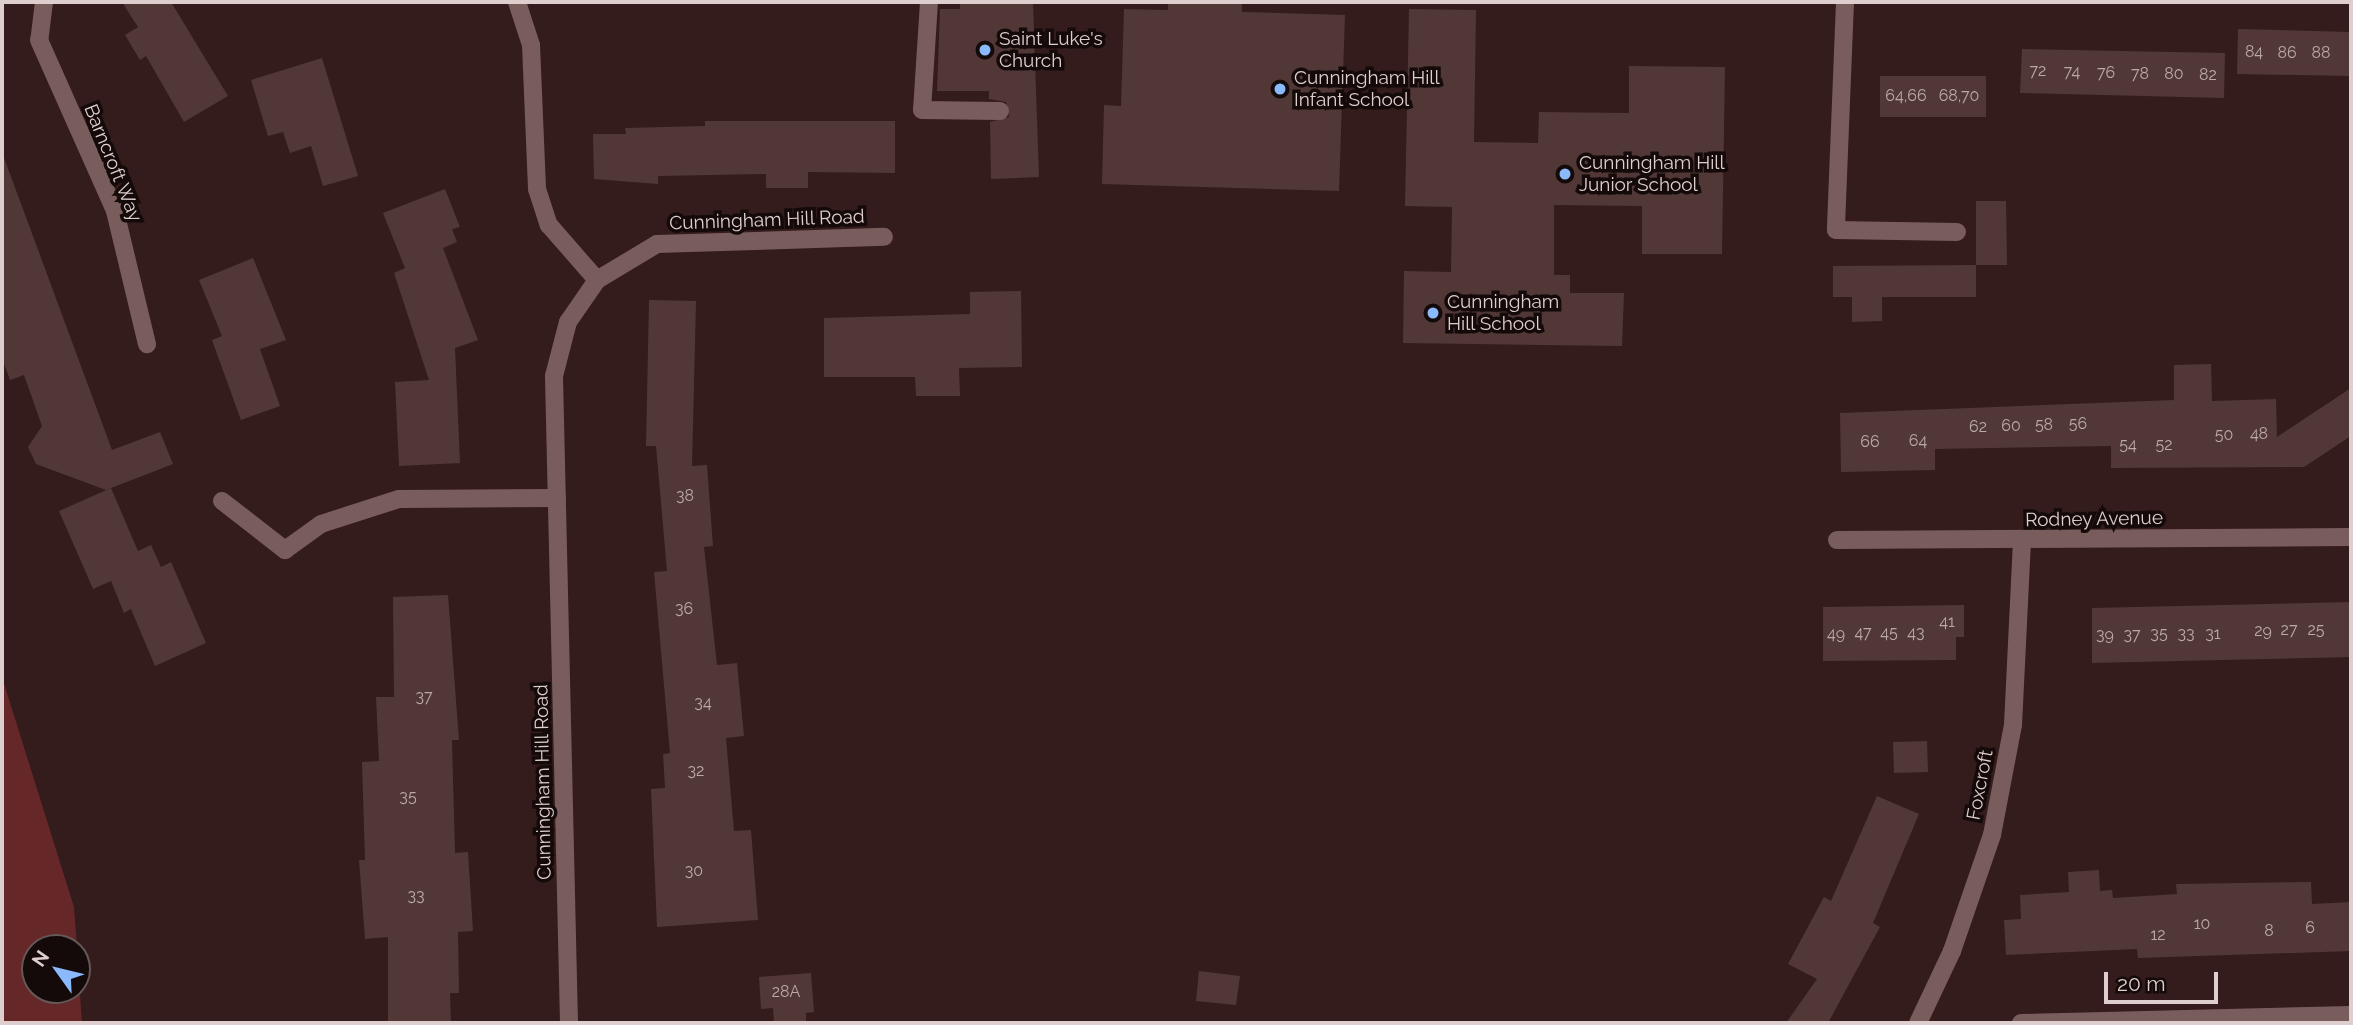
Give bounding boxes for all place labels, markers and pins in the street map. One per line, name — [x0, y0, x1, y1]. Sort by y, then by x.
place label: Saint Luke's Church — [999, 28, 1103, 72]
marker: Saint Luke's Church — [977, 42, 993, 58]
place label: Cunningham Hill Infant School — [1294, 67, 1440, 111]
marker: Cunningham Hill Infant School — [1272, 81, 1288, 97]
place label: Cunningham Hill Junior School — [1579, 152, 1725, 196]
marker: Cunningham Hill Junior School — [1557, 166, 1573, 182]
place label: Cunningham Hill School — [1447, 291, 1559, 335]
marker: Cunningham Hill School — [1425, 305, 1441, 321]

